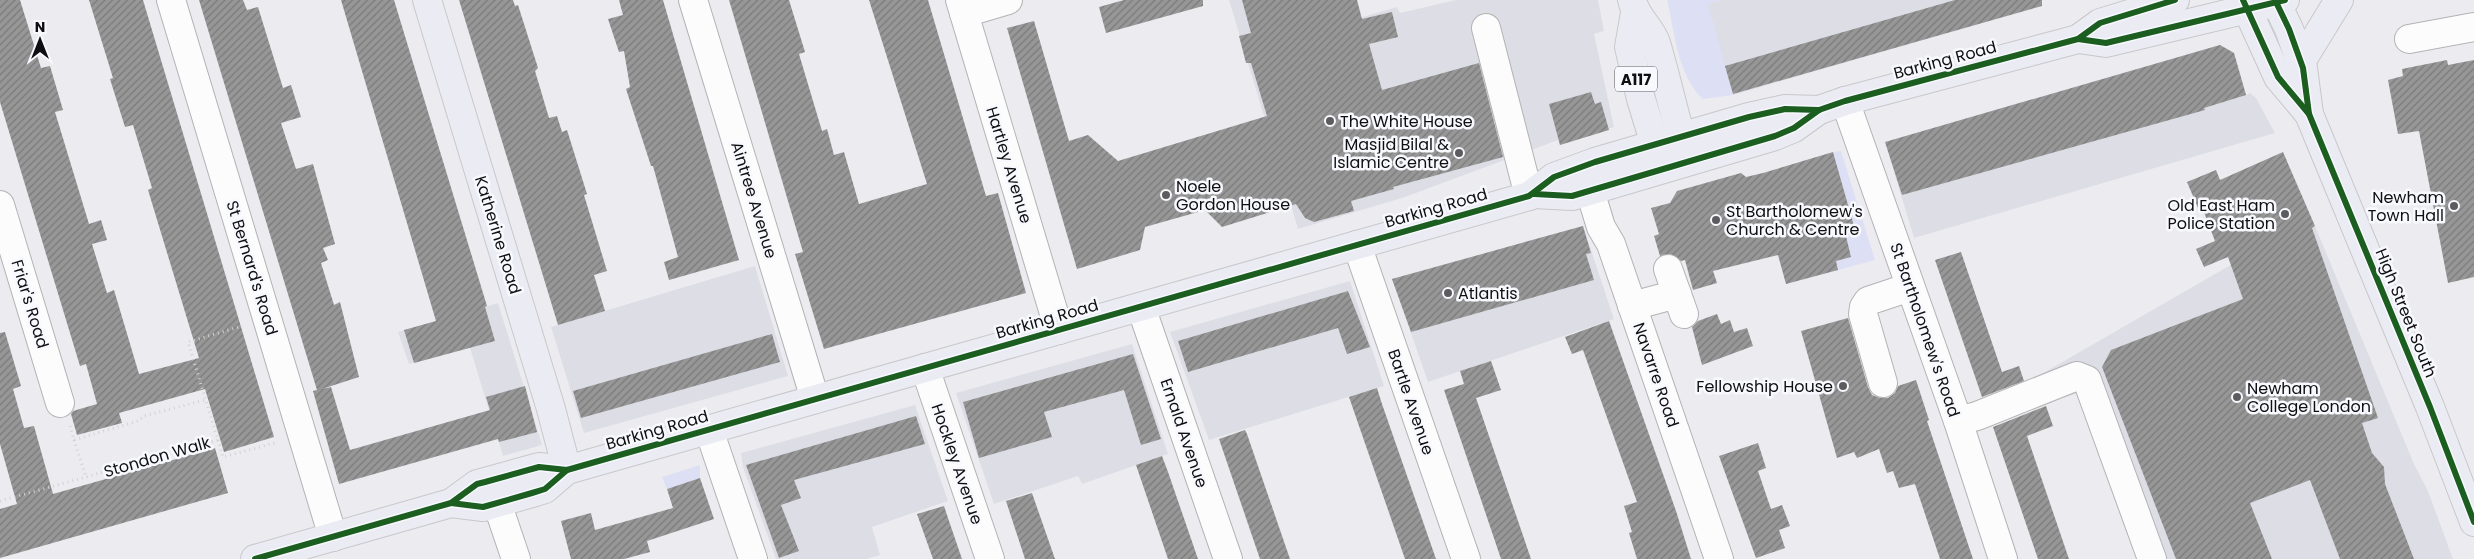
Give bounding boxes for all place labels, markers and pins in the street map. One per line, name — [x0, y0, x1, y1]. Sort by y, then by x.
place label: The White House — [1340, 110, 1473, 133]
marker: The White House — [1324, 115, 1336, 127]
place label: Masjid Bilal & Islamic Centre — [1333, 133, 1449, 174]
marker: Masjid Bilal & Islamic Centre — [1453, 147, 1465, 159]
place label: Noele Gordon House — [1176, 175, 1290, 216]
place label: Newham Town Hall — [2368, 186, 2444, 227]
marker: Noele Gordon House — [1160, 189, 1172, 201]
place label: Old East Ham Police Station — [2167, 194, 2275, 235]
place label: St Bartholomew's Church & Centre — [1726, 200, 1863, 241]
marker: Newham Town Hall — [2448, 200, 2460, 212]
marker: Old East Ham Police Station — [2279, 208, 2291, 220]
marker: St Bartholomew's Church & Centre — [1710, 214, 1722, 226]
place label: Atlantis — [1458, 282, 1518, 305]
marker: Atlantis — [1442, 287, 1454, 299]
place label: Fellowship House — [1696, 375, 1833, 398]
place label: Newham College London — [2247, 377, 2371, 418]
marker: Fellowship House — [1837, 380, 1849, 392]
marker: Newham College London — [2231, 391, 2243, 403]

